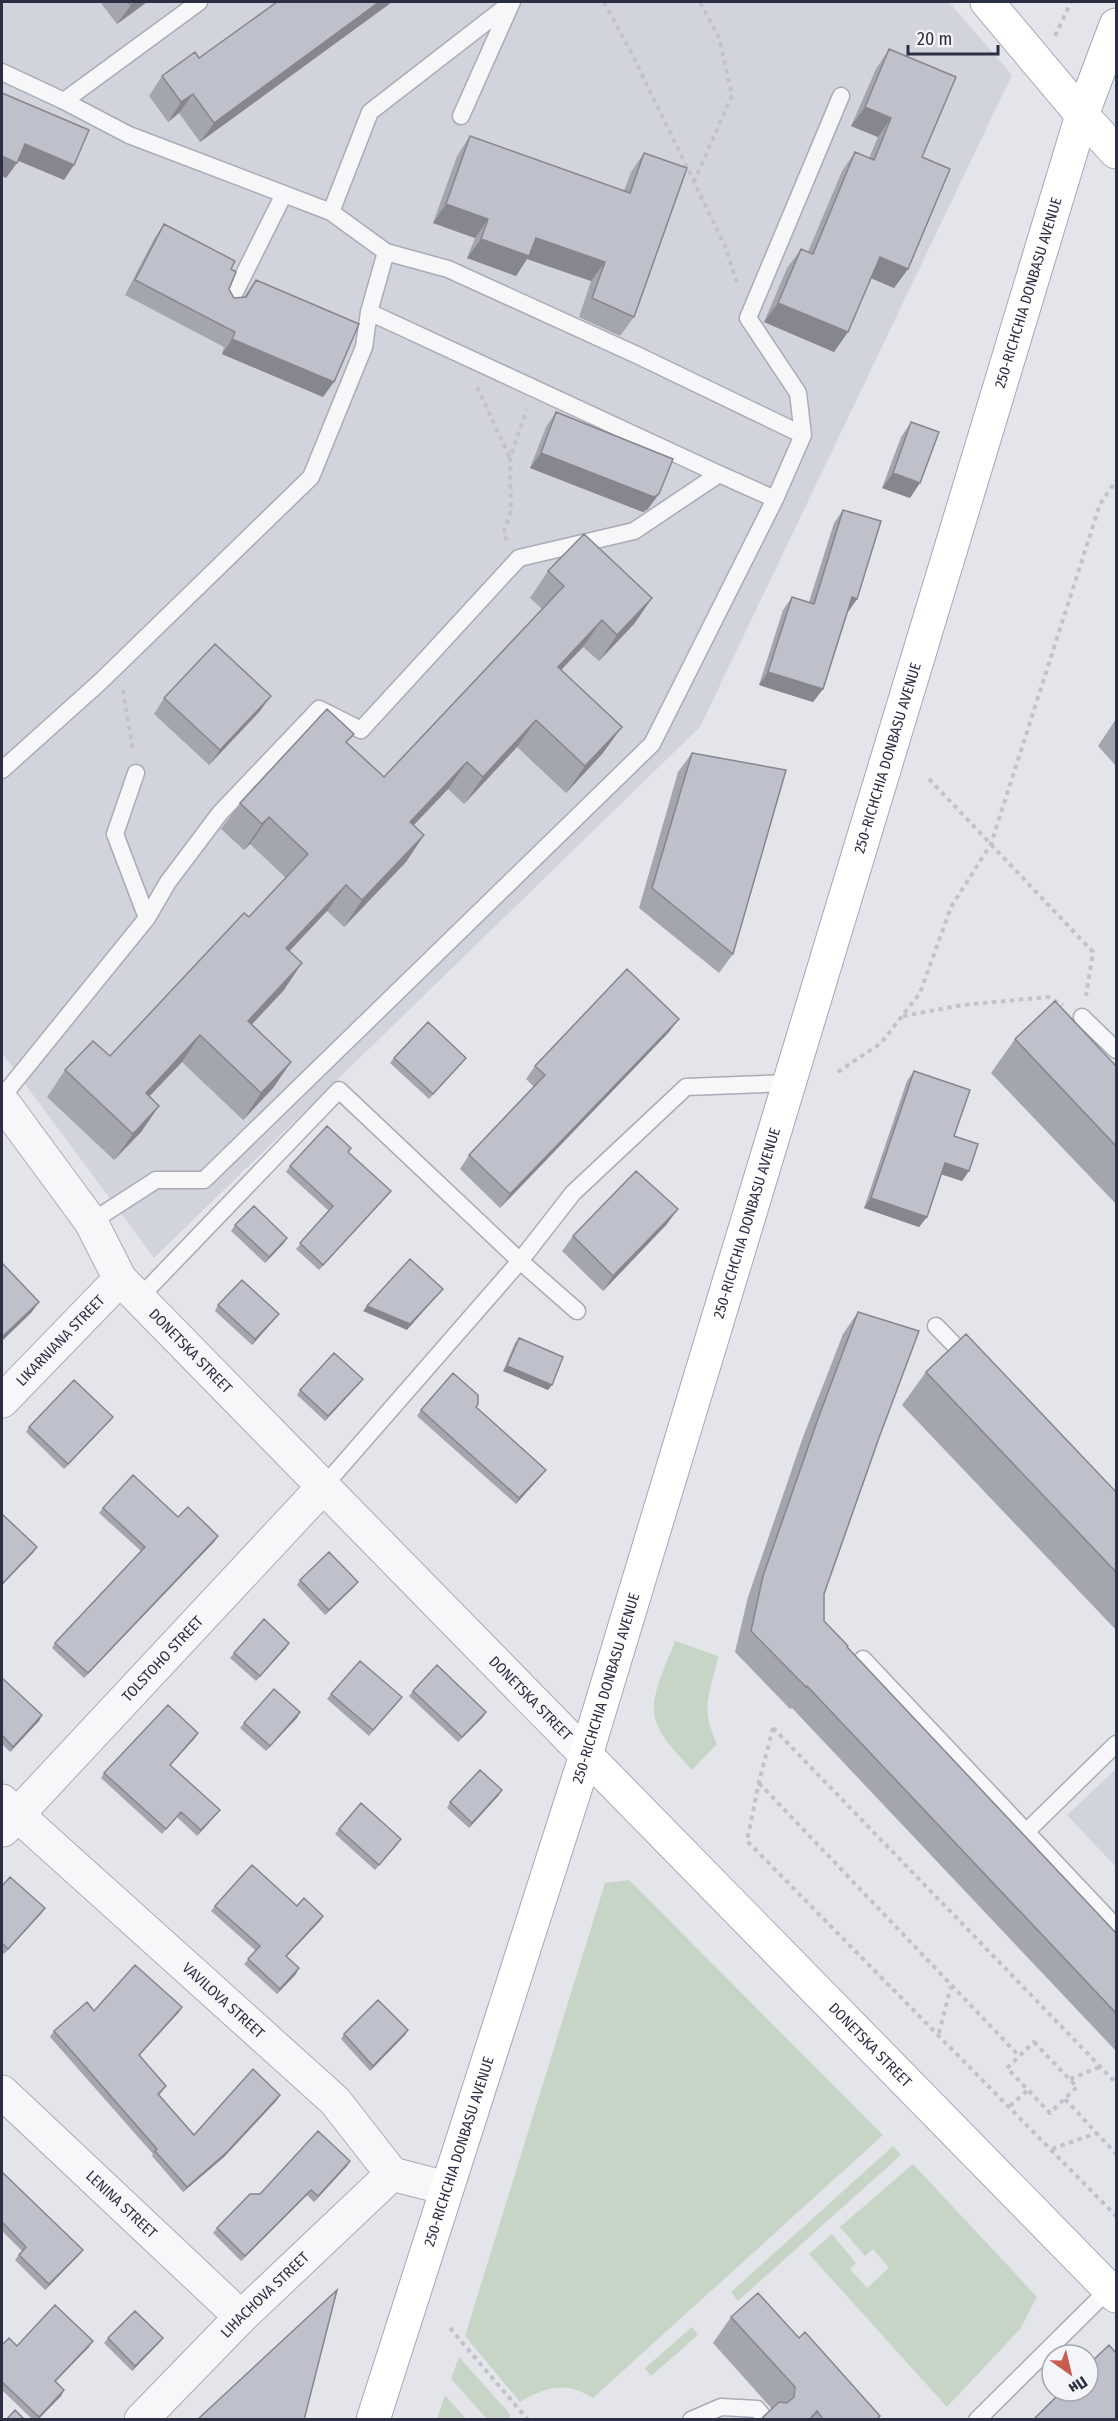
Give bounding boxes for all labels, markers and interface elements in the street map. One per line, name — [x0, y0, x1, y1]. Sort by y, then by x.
scale bar — [908, 18, 998, 56]
text: 20 m — [917, 28, 952, 50]
street label: 250-RICHCHIA DONBASU AVENUE — [991, 195, 1066, 390]
street label: 250-RICHCHIA DONBASU AVENUE — [850, 660, 925, 855]
street label: 250-RICHCHIA DONBASU AVENUE — [710, 1126, 784, 1321]
street label: LIKARNIANA STREET — [12, 1291, 108, 1390]
street label: DONETSKA STREET — [145, 1305, 236, 1397]
street label: 250-RICHCHIA DONBASU AVENUE — [568, 1591, 643, 1786]
street label: TOLSTOHO STREET — [118, 1612, 207, 1705]
street label: DONETSKA STREET — [485, 1652, 576, 1744]
street label: VAVILOVA STREET — [179, 1959, 268, 2042]
street label: DONETSKA STREET — [825, 1999, 915, 2091]
street label: 250-RICHCHIA DONBASU AVENUE — [420, 2054, 498, 2249]
street label: LENINA STREET — [82, 2167, 161, 2242]
street label: LIHACHOVA STREET — [217, 2248, 313, 2341]
north arrow — [1040, 2343, 1100, 2403]
text: Пн — [1065, 2372, 1091, 2398]

